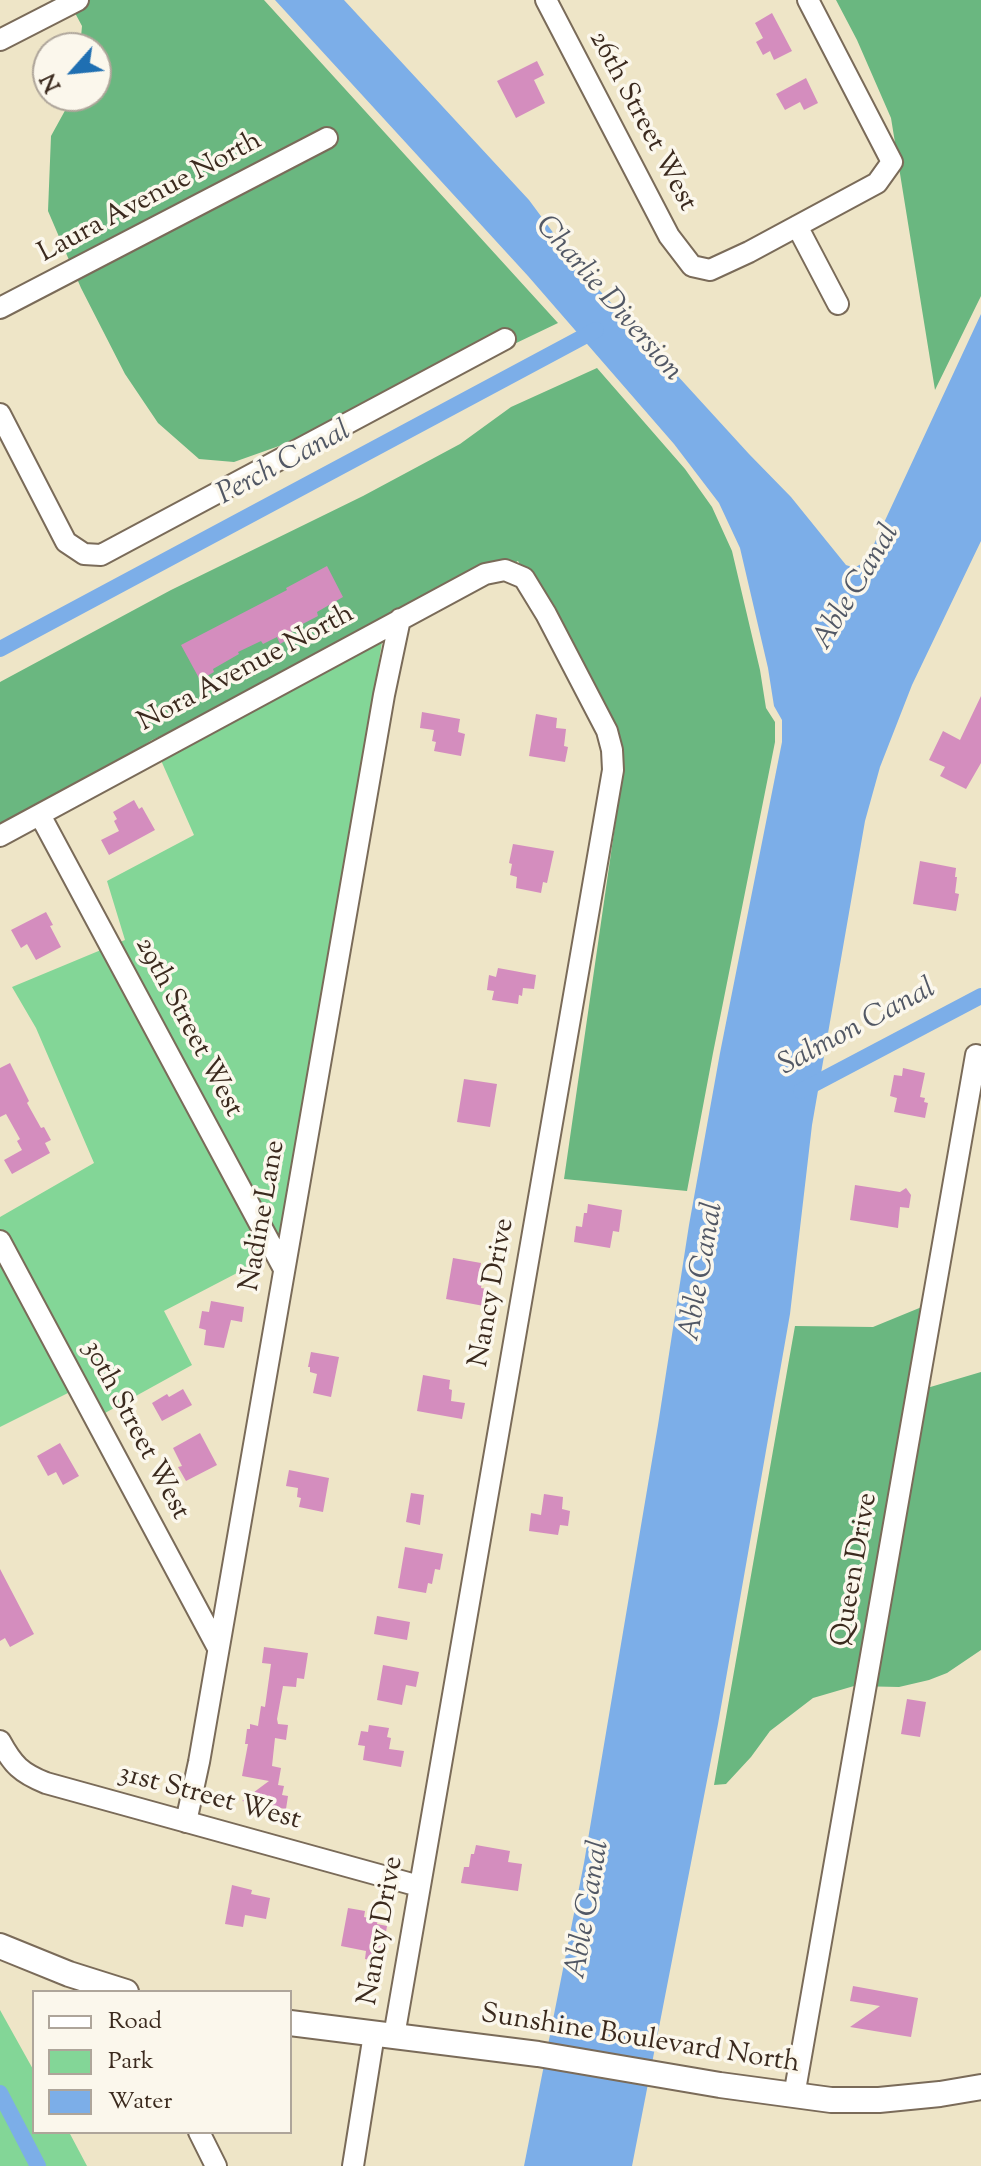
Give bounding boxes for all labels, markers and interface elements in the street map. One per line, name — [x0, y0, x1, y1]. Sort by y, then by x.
street label: 26th Street West — [579, 26, 703, 218]
north arrow — [32, 32, 112, 112]
text: N — [34, 67, 71, 97]
street label: Laura Avenue North — [34, 126, 268, 272]
water label: Charlie Diversion — [525, 210, 689, 390]
water label: Perch Canal — [212, 415, 358, 515]
water label: Able Canal — [806, 519, 910, 657]
street label: Nora Avenue North — [133, 599, 361, 741]
street label: 29th Street West — [126, 932, 248, 1124]
water label: Salmon Canal — [773, 973, 943, 1085]
street label: Nadine Lane — [235, 1138, 295, 1294]
water label: Able Canal — [674, 1200, 734, 1344]
street label: Nancy Drive — [464, 1216, 524, 1370]
street label: 30th Street West — [73, 1336, 195, 1526]
street label: Queen Drive — [827, 1490, 887, 1650]
street label: 31st Street West — [114, 1758, 304, 1840]
water label: Able Canal — [560, 1838, 620, 1982]
street label: Nancy Drive — [353, 1854, 413, 2008]
legend — [32, 1990, 292, 2134]
street label: Sunshine Boulevard North — [478, 1999, 802, 2083]
text: Road — [108, 2005, 162, 2039]
text: Park — [108, 2045, 154, 2079]
text: Water — [108, 2085, 172, 2119]

